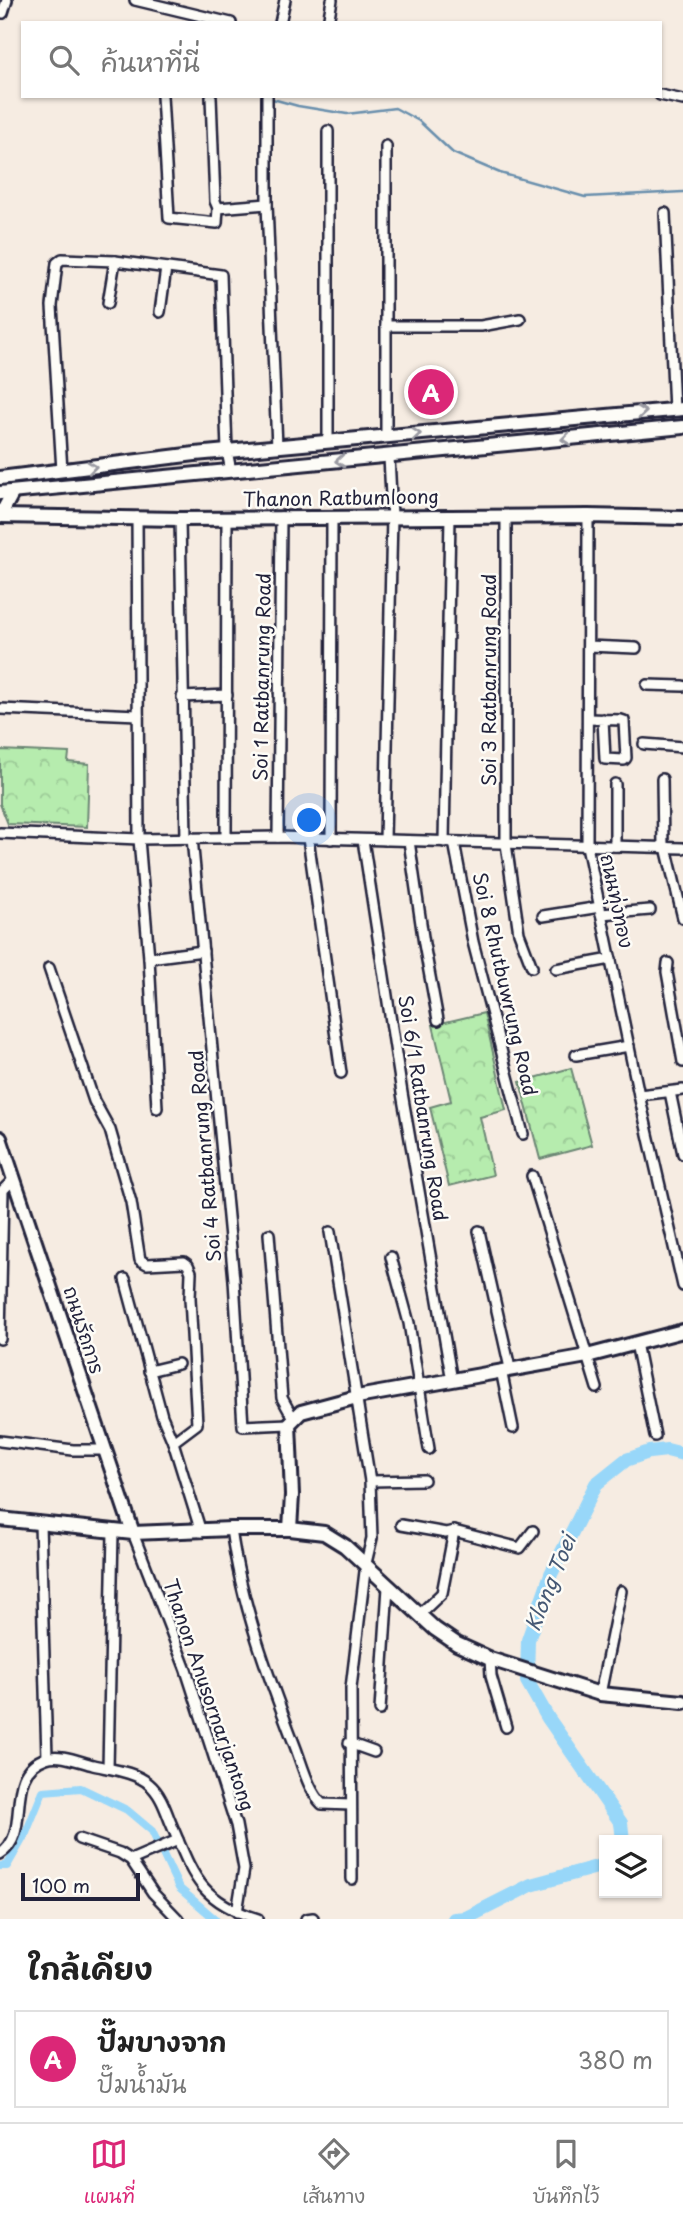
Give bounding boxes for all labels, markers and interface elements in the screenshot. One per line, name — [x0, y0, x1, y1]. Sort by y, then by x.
search box — [21, 21, 662, 98]
icon: search — [45, 41, 83, 79]
text: ค้นหาที่นี่ — [101, 42, 200, 81]
pin: A — [408, 366, 454, 418]
one-way arrow — [637, 405, 648, 420]
one-way arrow — [411, 427, 422, 442]
one-way arrow — [561, 431, 572, 446]
one-way arrow — [334, 453, 345, 468]
one-way arrow — [86, 460, 98, 475]
street label: Thanon Ratbumloong — [243, 481, 439, 513]
street label: Soi 1 Ratbanrung Road — [245, 572, 277, 781]
street label: Soi 3 Ratbanrung Road — [474, 574, 502, 786]
your location — [292, 803, 326, 837]
street label: ถนนทุ่งทอง — [592, 851, 642, 951]
street label: Soi 8 Rhutbuwrung Road — [467, 869, 545, 1098]
street label: Soi 6/1 Ratbanrung Road — [392, 993, 456, 1223]
street label: Soi 4 Ratbanrung Road — [181, 1049, 227, 1263]
street label: ถนนรัถการ — [58, 1282, 112, 1377]
water label: Klong Toei — [515, 1526, 584, 1635]
street label: Thanon Anusornarjantong — [157, 1575, 263, 1815]
map controls — [599, 1835, 662, 1898]
button: layers — [599, 1835, 662, 1898]
scale bar — [21, 1870, 140, 1902]
text: 100 m — [32, 1871, 90, 1899]
text: ใกล้เคียง — [28, 1945, 153, 1990]
text: ปั๊มบางจาก — [97, 2022, 226, 2061]
text: A — [44, 2042, 62, 2077]
text: 380 m — [578, 2042, 653, 2077]
text: ปั๊มน้ำมัน — [97, 2066, 187, 2101]
tab: แผนที่ — [84, 2135, 135, 2210]
tab: เส้นทาง — [302, 2135, 365, 2210]
tab: บันทึกไว้ — [533, 2135, 599, 2210]

